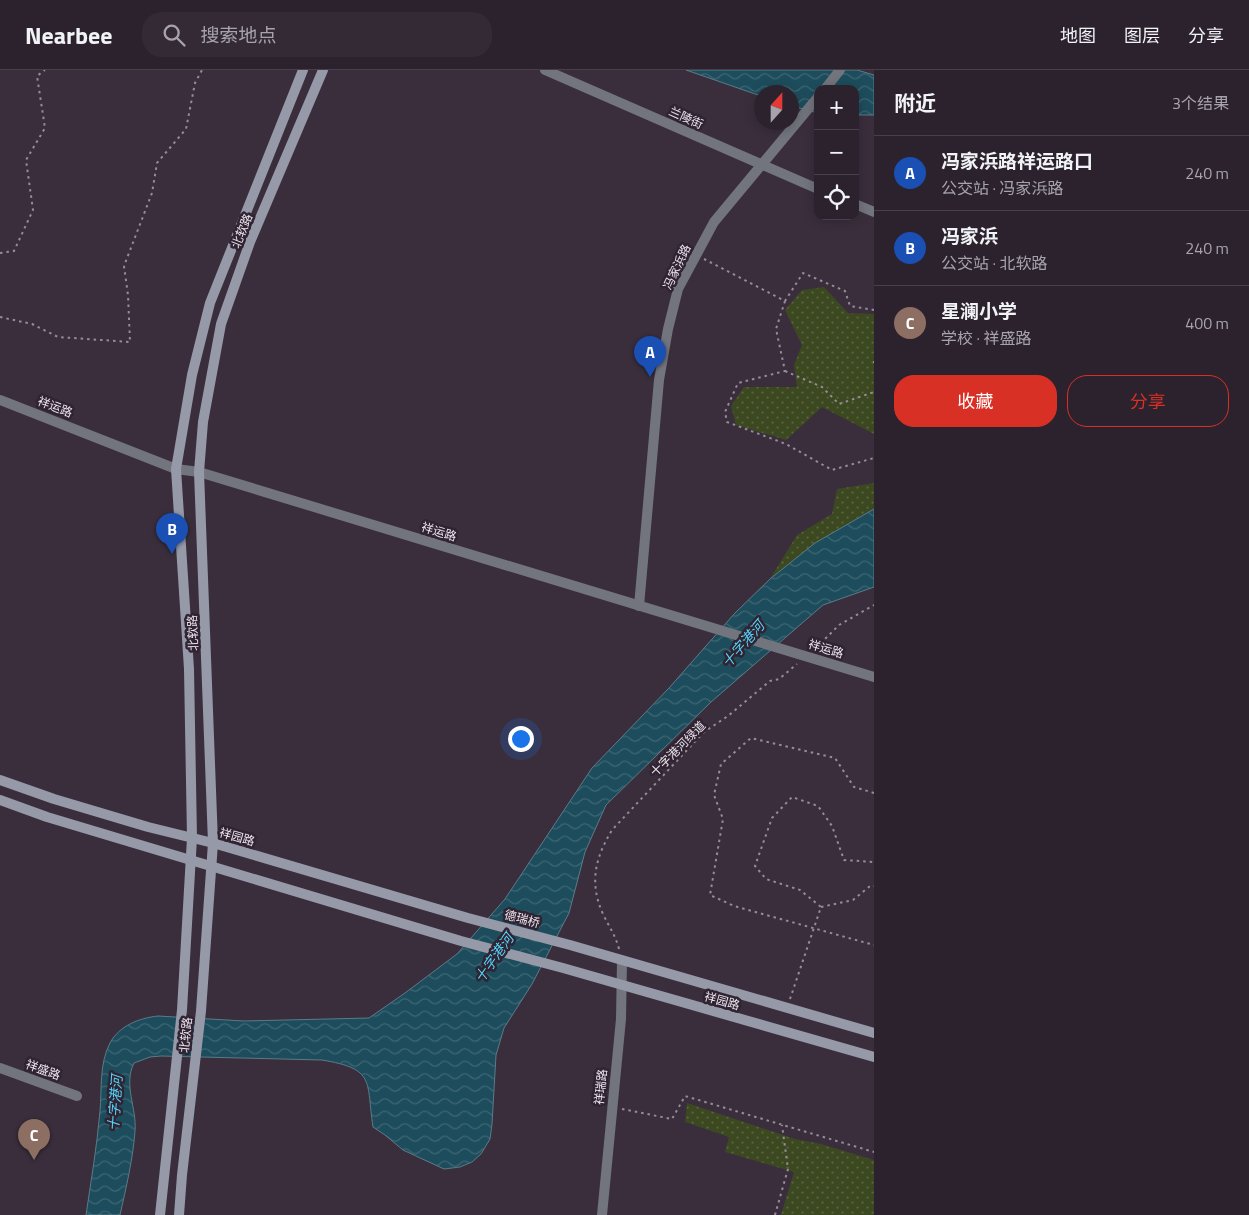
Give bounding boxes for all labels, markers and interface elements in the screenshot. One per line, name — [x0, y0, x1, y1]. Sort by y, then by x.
search box — [142, 12, 492, 57]
text: Nearbee — [25, 17, 112, 53]
text: 搜索地点 — [200, 20, 276, 49]
icon: search — [160, 21, 188, 49]
text: 地图 — [1060, 22, 1096, 49]
text: 图层 — [1124, 22, 1160, 49]
text: 分享 — [1188, 22, 1224, 49]
north arrow — [754, 85, 799, 130]
map controls — [814, 85, 859, 220]
button: + — [814, 85, 859, 130]
text: 附近 — [894, 87, 936, 119]
text: 3个结果 — [1172, 91, 1229, 115]
street label: 兰陵街 — [666, 102, 707, 134]
button: − — [814, 130, 859, 175]
text: 冯家浜路祥运路口 — [941, 146, 1093, 175]
text: A — [905, 161, 915, 185]
text: 240 m — [1185, 161, 1229, 185]
button: locate — [814, 175, 859, 220]
text: 公交站 · 冯家浜路 — [941, 176, 1064, 200]
street label: 北软路 — [226, 211, 257, 251]
text: 冯家浜 — [941, 221, 998, 250]
text: B — [905, 236, 915, 260]
text: 240 m — [1185, 236, 1229, 260]
street label: 冯家浜路 — [658, 241, 695, 293]
text: 公交站 · 北软路 — [941, 251, 1048, 275]
text: 星澜小学 — [941, 296, 1017, 325]
text: C — [906, 311, 914, 335]
text: 400 m — [1185, 311, 1229, 335]
text: 学校 · 祥盛路 — [941, 326, 1032, 350]
pin: A — [634, 336, 666, 377]
button: 收藏 — [894, 375, 1057, 427]
button: 分享 — [1067, 375, 1229, 427]
street label: 祥运路 — [35, 391, 75, 422]
pin: B — [156, 513, 188, 554]
street label: 祥运路 — [419, 517, 459, 546]
water label: 十字港河 — [716, 613, 771, 672]
street label: 北软路 — [182, 615, 203, 651]
street label: 祥运路 — [806, 634, 846, 663]
street label: 十字港河绿道 — [645, 716, 710, 781]
your location — [508, 726, 534, 752]
street label: 祥园路 — [217, 822, 257, 851]
street label: 德瑞桥 — [502, 905, 542, 932]
water label: 十字港河 — [469, 926, 520, 987]
street label: 祥园路 — [702, 986, 742, 1015]
street label: 北软路 — [174, 1016, 197, 1054]
street label: 祥盛路 — [23, 1054, 63, 1085]
street label: 祥瑞路 — [589, 1068, 612, 1106]
water label: 十字港河 — [102, 1071, 127, 1132]
pin: C — [18, 1119, 50, 1160]

